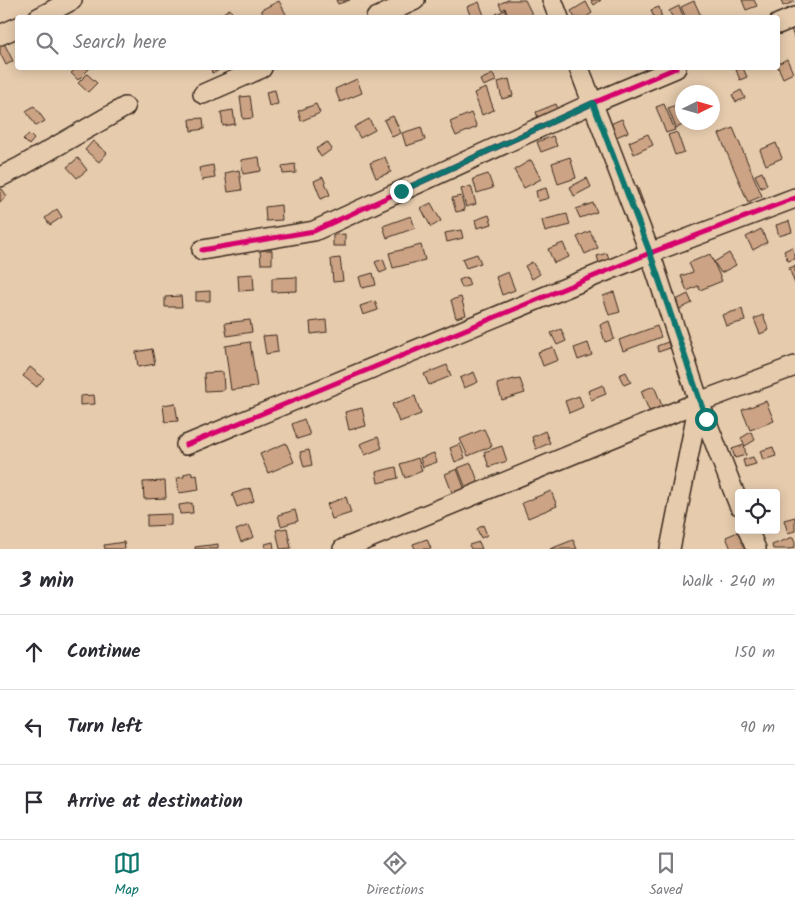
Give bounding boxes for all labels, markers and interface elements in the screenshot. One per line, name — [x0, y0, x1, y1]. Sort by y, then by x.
search box — [15, 15, 780, 70]
text: Search here — [73, 28, 167, 58]
icon: search — [33, 29, 61, 57]
north arrow — [675, 85, 720, 130]
route end — [390, 180, 413, 203]
route start — [695, 408, 718, 431]
map controls — [735, 489, 780, 534]
button: locate — [735, 489, 780, 534]
text: 3 min — [20, 565, 74, 598]
text: Walk · 240 m — [682, 569, 775, 594]
text: Continue — [67, 637, 140, 667]
icon: ahead — [20, 638, 48, 666]
text: 150 m — [734, 640, 775, 665]
text: Turn left — [67, 712, 142, 742]
icon: left — [20, 713, 48, 741]
text: 90 m — [740, 715, 775, 740]
text: Arrive at destination — [67, 787, 243, 817]
icon: arrive — [20, 788, 48, 816]
tab: Map — [113, 849, 141, 901]
tab: Directions — [366, 849, 424, 901]
tab: Saved — [649, 849, 682, 901]

